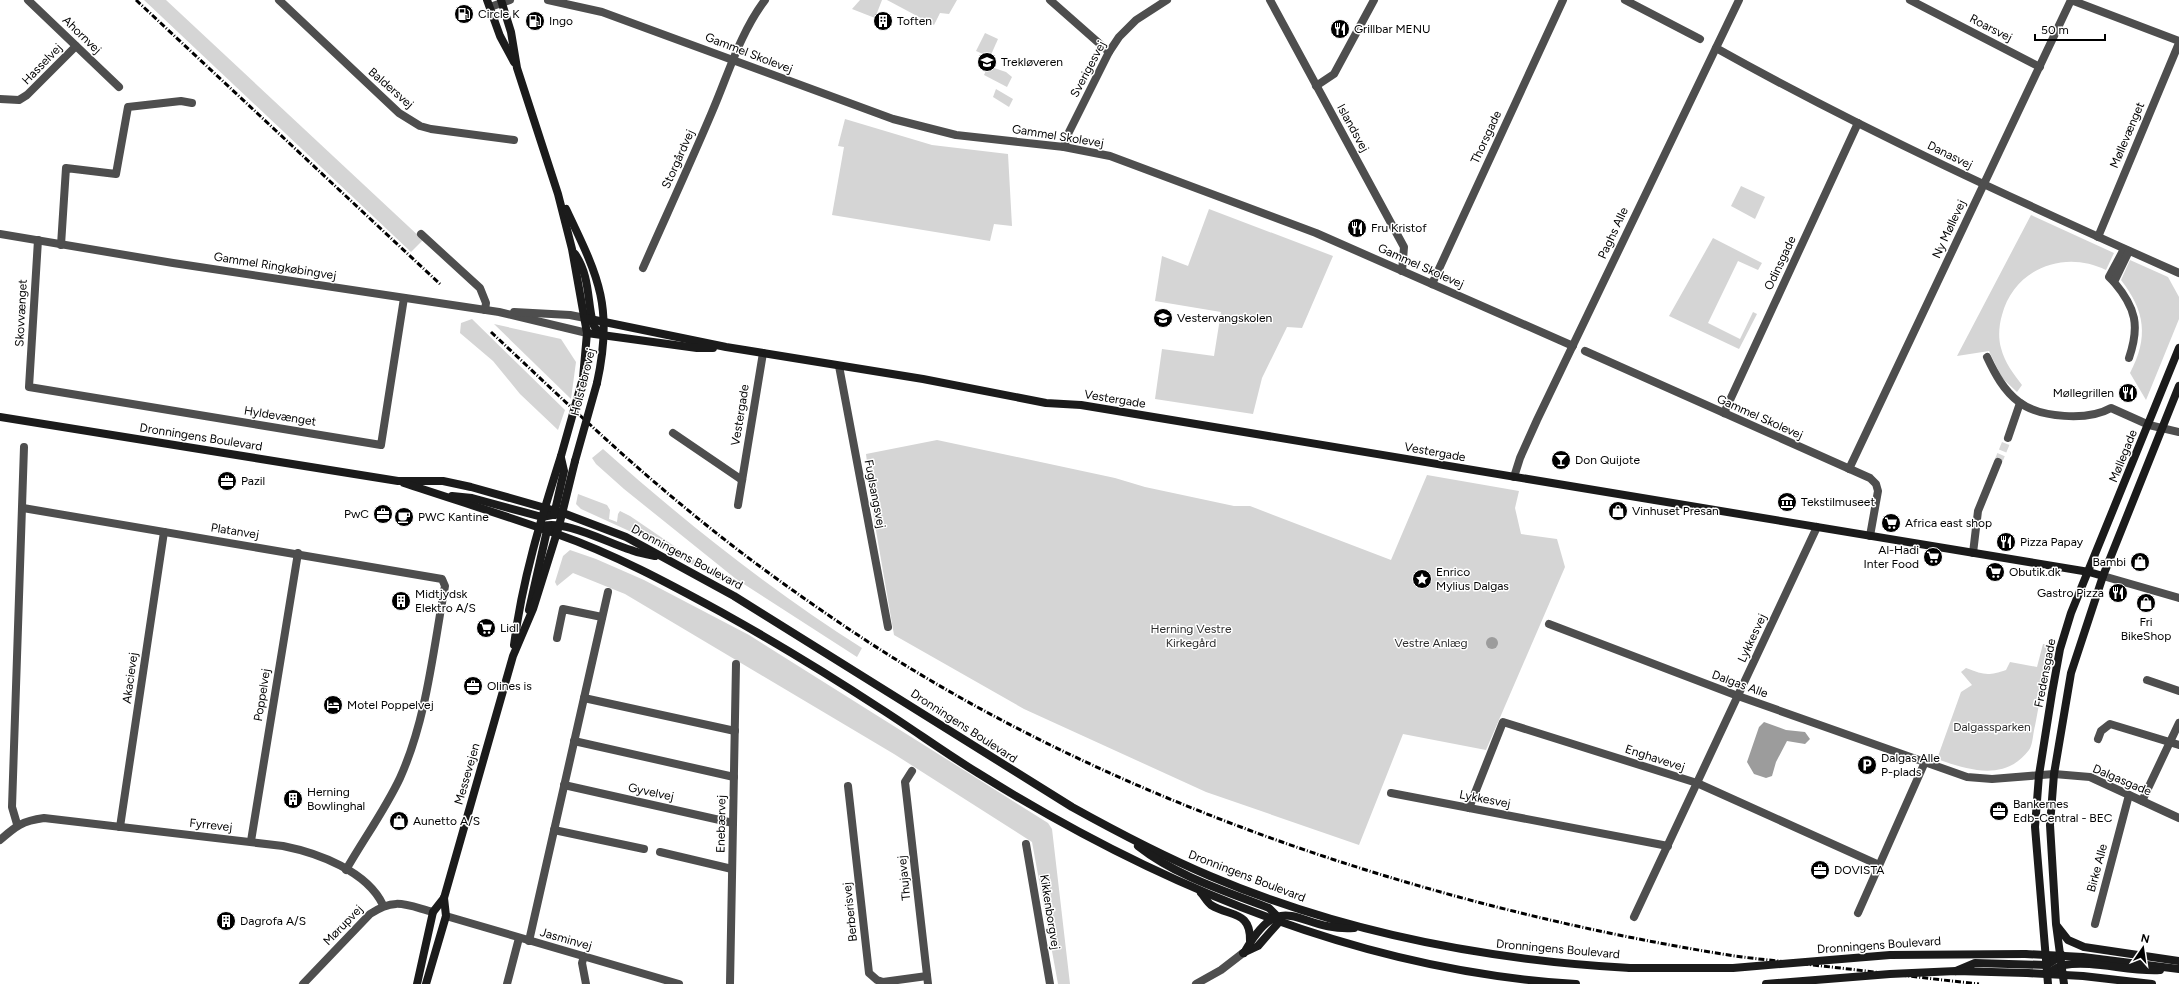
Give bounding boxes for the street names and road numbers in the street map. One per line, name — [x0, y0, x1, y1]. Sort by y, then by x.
street label: Roarsvej — [1967, 11, 2015, 45]
street label: Ahornvej — [60, 13, 104, 57]
street label: Gammel Skolevej — [703, 30, 795, 76]
street label: Sverigesvej — [1067, 38, 1109, 100]
street label: Hasselvej — [19, 41, 65, 87]
street label: Baldersvej — [366, 65, 416, 111]
street label: Møllevænget — [2107, 100, 2147, 170]
street label: Islandsvej — [1334, 102, 1372, 154]
street label: Thorsgade — [1468, 108, 1505, 166]
street label: Gammel Skolevej — [1011, 122, 1105, 150]
street label: Storgårdvej — [659, 127, 697, 191]
street label: Danasvej — [1925, 138, 1975, 172]
street label: Ny Møllevej — [1929, 197, 1969, 261]
street label: Paghs Alle — [1595, 205, 1631, 261]
street label: Odinsgade — [1761, 233, 1799, 292]
street label: Gammel Skolevej — [1376, 241, 1466, 291]
street label: Gammel Ringkøbingvej — [213, 249, 337, 283]
street label: Skovvænget — [12, 278, 30, 347]
street label: Holstebrovej — [568, 347, 598, 417]
street label: Vestergade — [728, 383, 752, 447]
street label: Vestergade — [1083, 387, 1147, 411]
street label: Gammel Skolevej — [1715, 392, 1805, 442]
street label: Hyldevænget — [243, 403, 318, 429]
street label: Dronningens Boulevard — [139, 420, 263, 454]
street label: Møllegade — [2106, 427, 2140, 484]
street label: Vestergade — [1403, 440, 1467, 464]
street label: Fuglsangsvej — [861, 458, 889, 530]
street label: Platanvej — [210, 520, 260, 542]
street label: Dronningens Boulevard — [629, 522, 745, 592]
street label: Lykkesvej — [1735, 611, 1769, 665]
street label: Fredensgade — [2031, 637, 2059, 709]
street label: Akacievej — [119, 652, 141, 704]
street label: Dalgas Alle — [1710, 667, 1770, 701]
street label: Poppelvej — [251, 668, 273, 722]
street label: Dronningens Boulevard — [908, 686, 1020, 766]
street label: Messevejen — [452, 741, 483, 806]
street label: Enghavevej — [1623, 742, 1687, 774]
street label: Dalgasgade — [2090, 761, 2154, 799]
street label: Gyvelvej — [627, 780, 675, 804]
street label: Lykkesvej — [1458, 787, 1512, 811]
street label: Enebærvej — [713, 795, 729, 853]
street label: Fyrrevej — [189, 816, 233, 834]
street label: Birke Alle — [2084, 842, 2110, 894]
street label: Dronningens Boulevard — [1186, 847, 1308, 905]
street label: Thujavej — [895, 855, 913, 901]
street label: Kikkenborgvej — [1037, 873, 1063, 951]
street label: Berberisvej — [840, 882, 860, 942]
street label: Mørupvej — [320, 902, 366, 948]
street label: Jasminvej — [538, 925, 594, 953]
street label: Dronningens Boulevard — [1816, 934, 1942, 956]
street label: Dronningens Boulevard — [1495, 937, 1621, 961]

